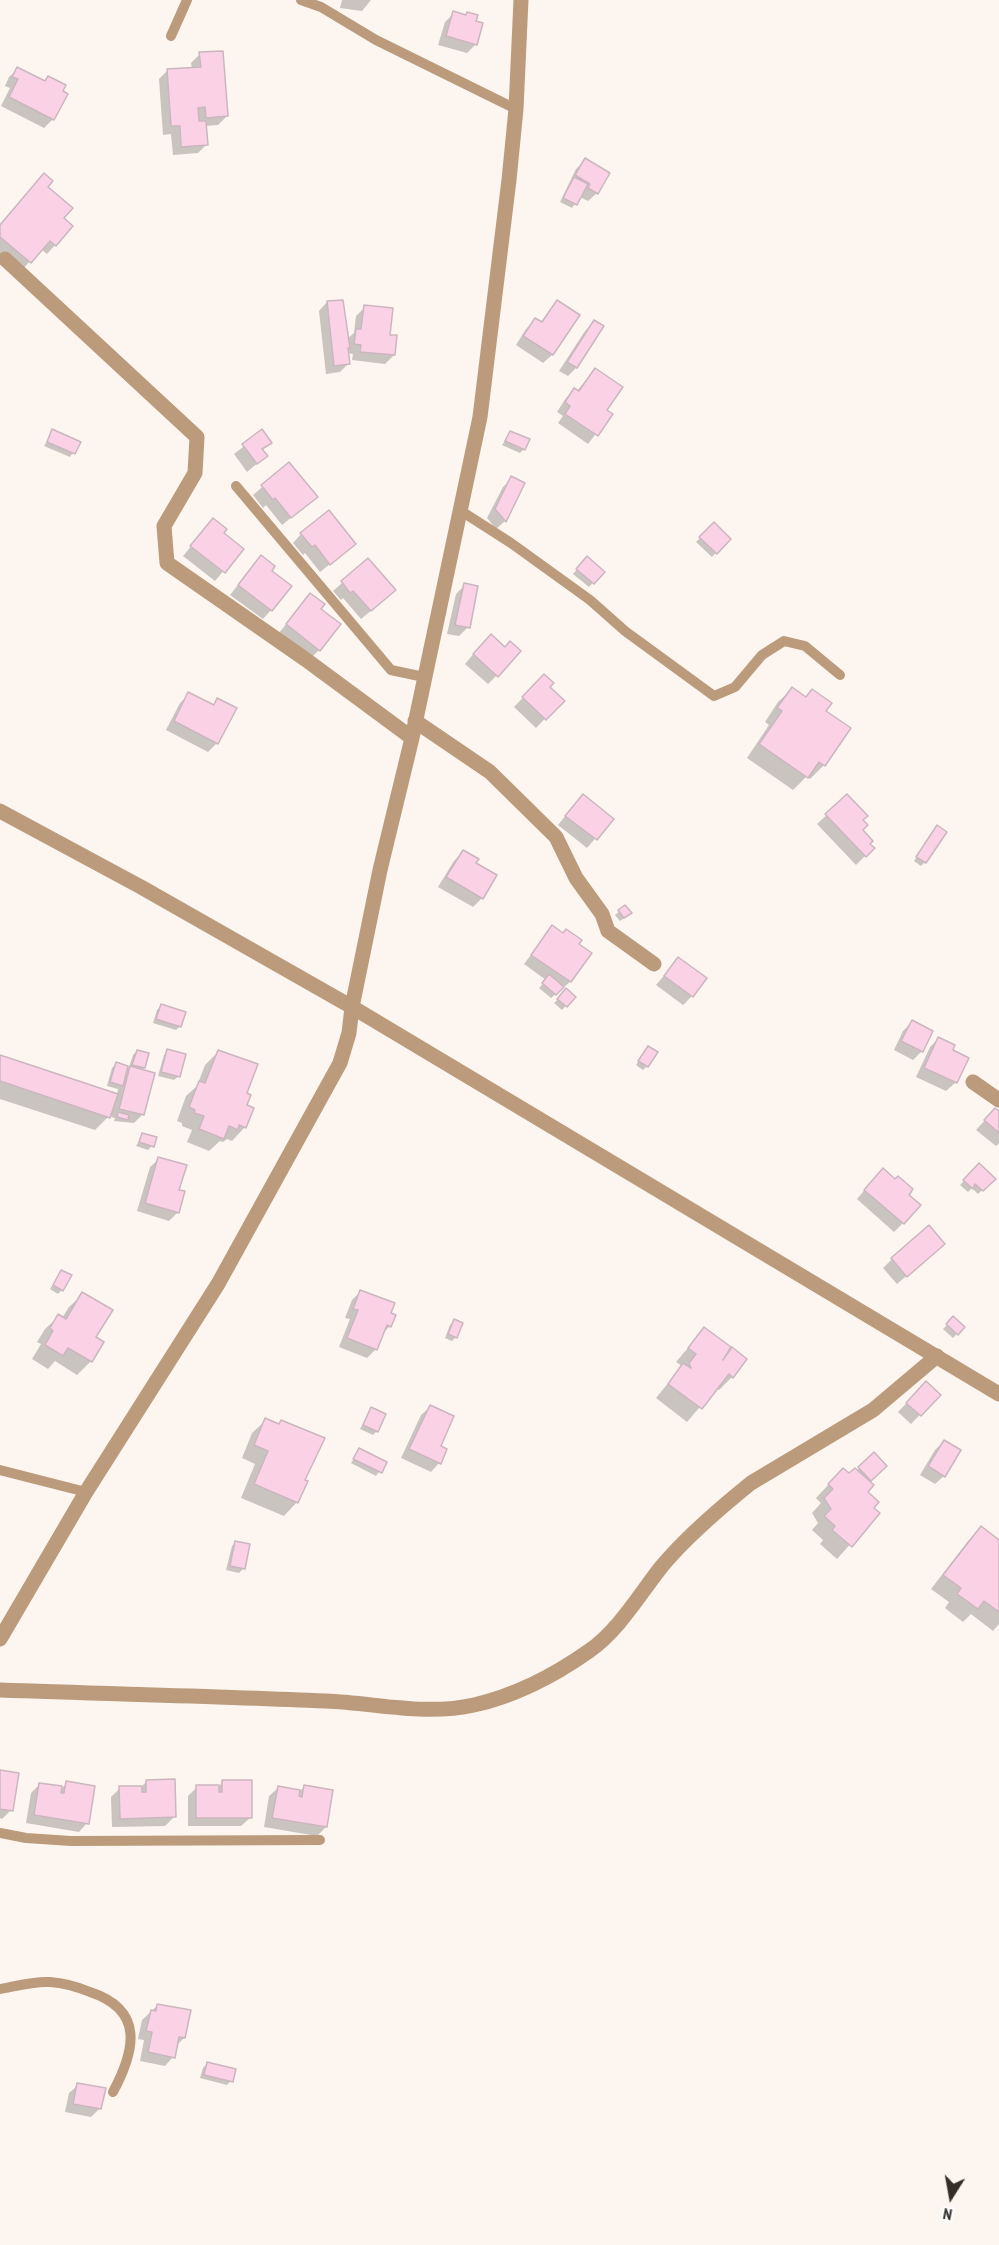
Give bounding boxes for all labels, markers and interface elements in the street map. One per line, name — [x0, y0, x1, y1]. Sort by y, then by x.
north arrow — [921, 2167, 981, 2227]
text: N — [941, 2204, 954, 2225]

